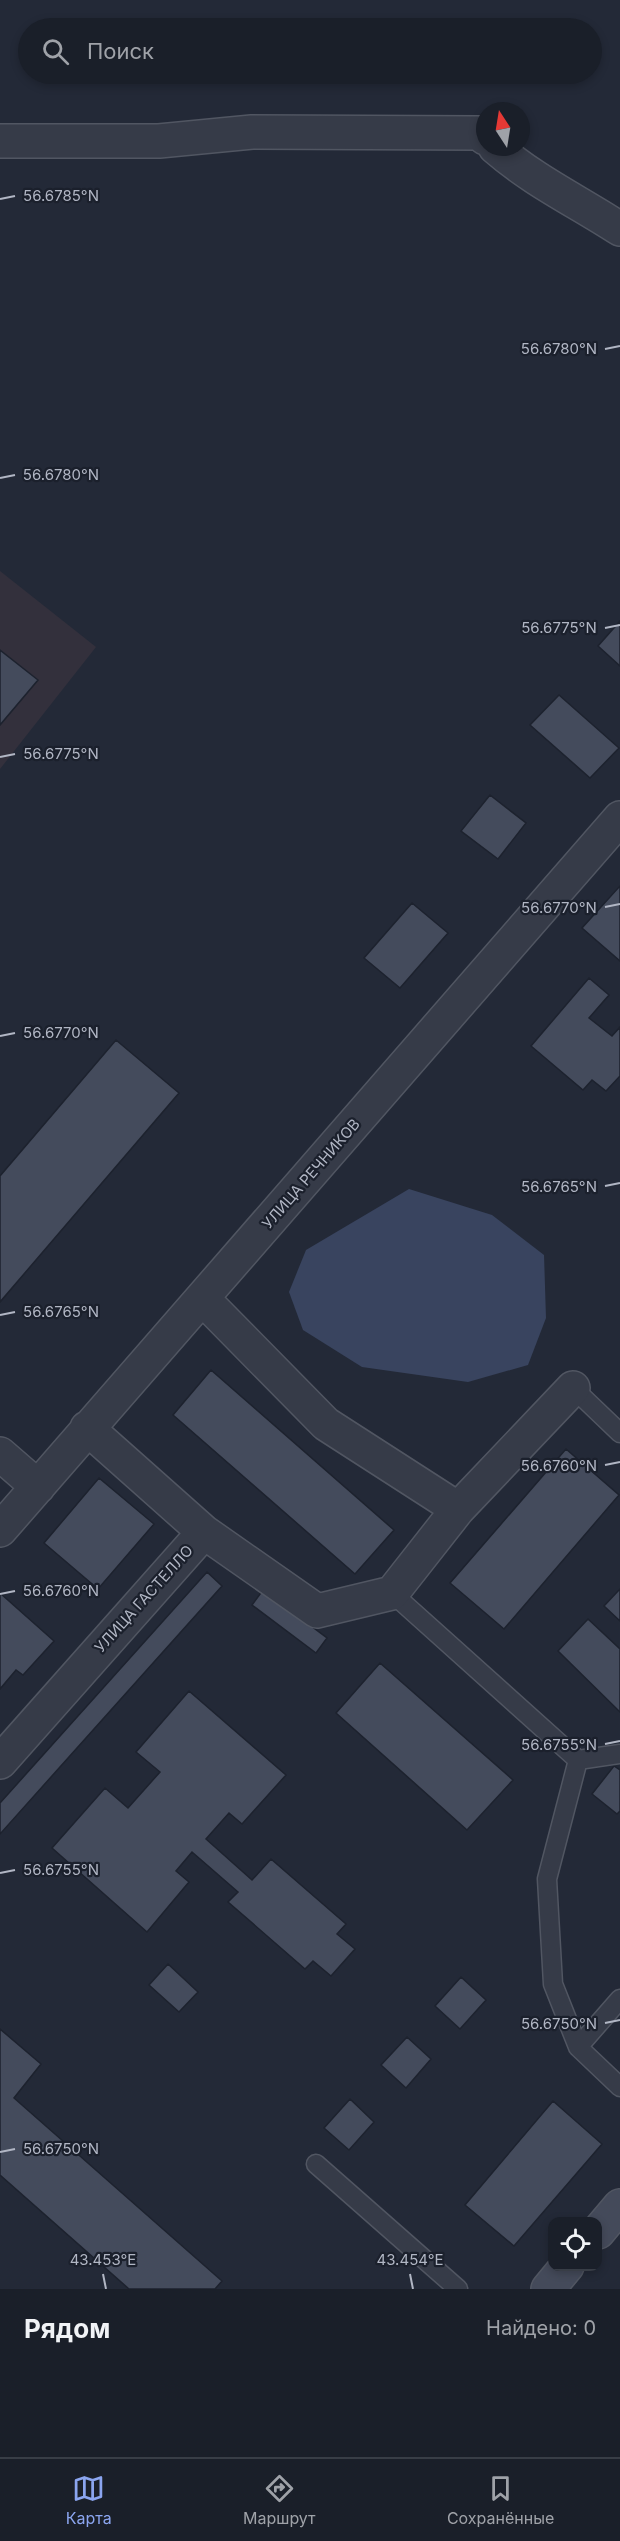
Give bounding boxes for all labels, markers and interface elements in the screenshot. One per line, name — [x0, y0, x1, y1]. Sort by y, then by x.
search box — [18, 18, 602, 84]
icon: search — [39, 35, 72, 68]
text: Поиск — [87, 38, 154, 64]
north arrow — [476, 102, 530, 156]
text: 56.6785°N — [23, 186, 99, 205]
text: 56.6780°N — [521, 339, 597, 358]
text: 56.6780°N — [23, 465, 99, 484]
text: 56.6775°N — [521, 618, 597, 637]
text: 56.6775°N — [23, 744, 99, 763]
text: 56.6770°N — [521, 898, 597, 917]
text: 56.6770°N — [23, 1023, 99, 1042]
street label: УЛИЦА РЕЧНИКОВ — [258, 1115, 364, 1233]
text: 56.6765°N — [521, 1177, 597, 1196]
text: 56.6765°N — [23, 1302, 99, 1321]
text: 56.6760°N — [521, 1456, 597, 1475]
street label: УЛИЦА ГАСТЕЛЛО — [90, 1541, 197, 1656]
text: 56.6760°N — [23, 1581, 99, 1600]
text: 56.6755°N — [521, 1735, 597, 1754]
text: 56.6755°N — [23, 1860, 99, 1879]
text: 56.6750°N — [521, 2014, 597, 2033]
text: 56.6750°N — [23, 2139, 99, 2158]
map controls — [548, 2217, 602, 2271]
button: locate — [548, 2217, 602, 2271]
text: 43.453°E — [70, 2250, 136, 2269]
text: 43.454°E — [377, 2250, 444, 2269]
text: Рядом — [24, 2313, 110, 2344]
text: Найдено: 0 — [486, 2316, 596, 2340]
tab: Карта — [66, 2472, 112, 2528]
tab: Маршрут — [243, 2472, 316, 2528]
tab: Сохранённые — [447, 2472, 554, 2528]

